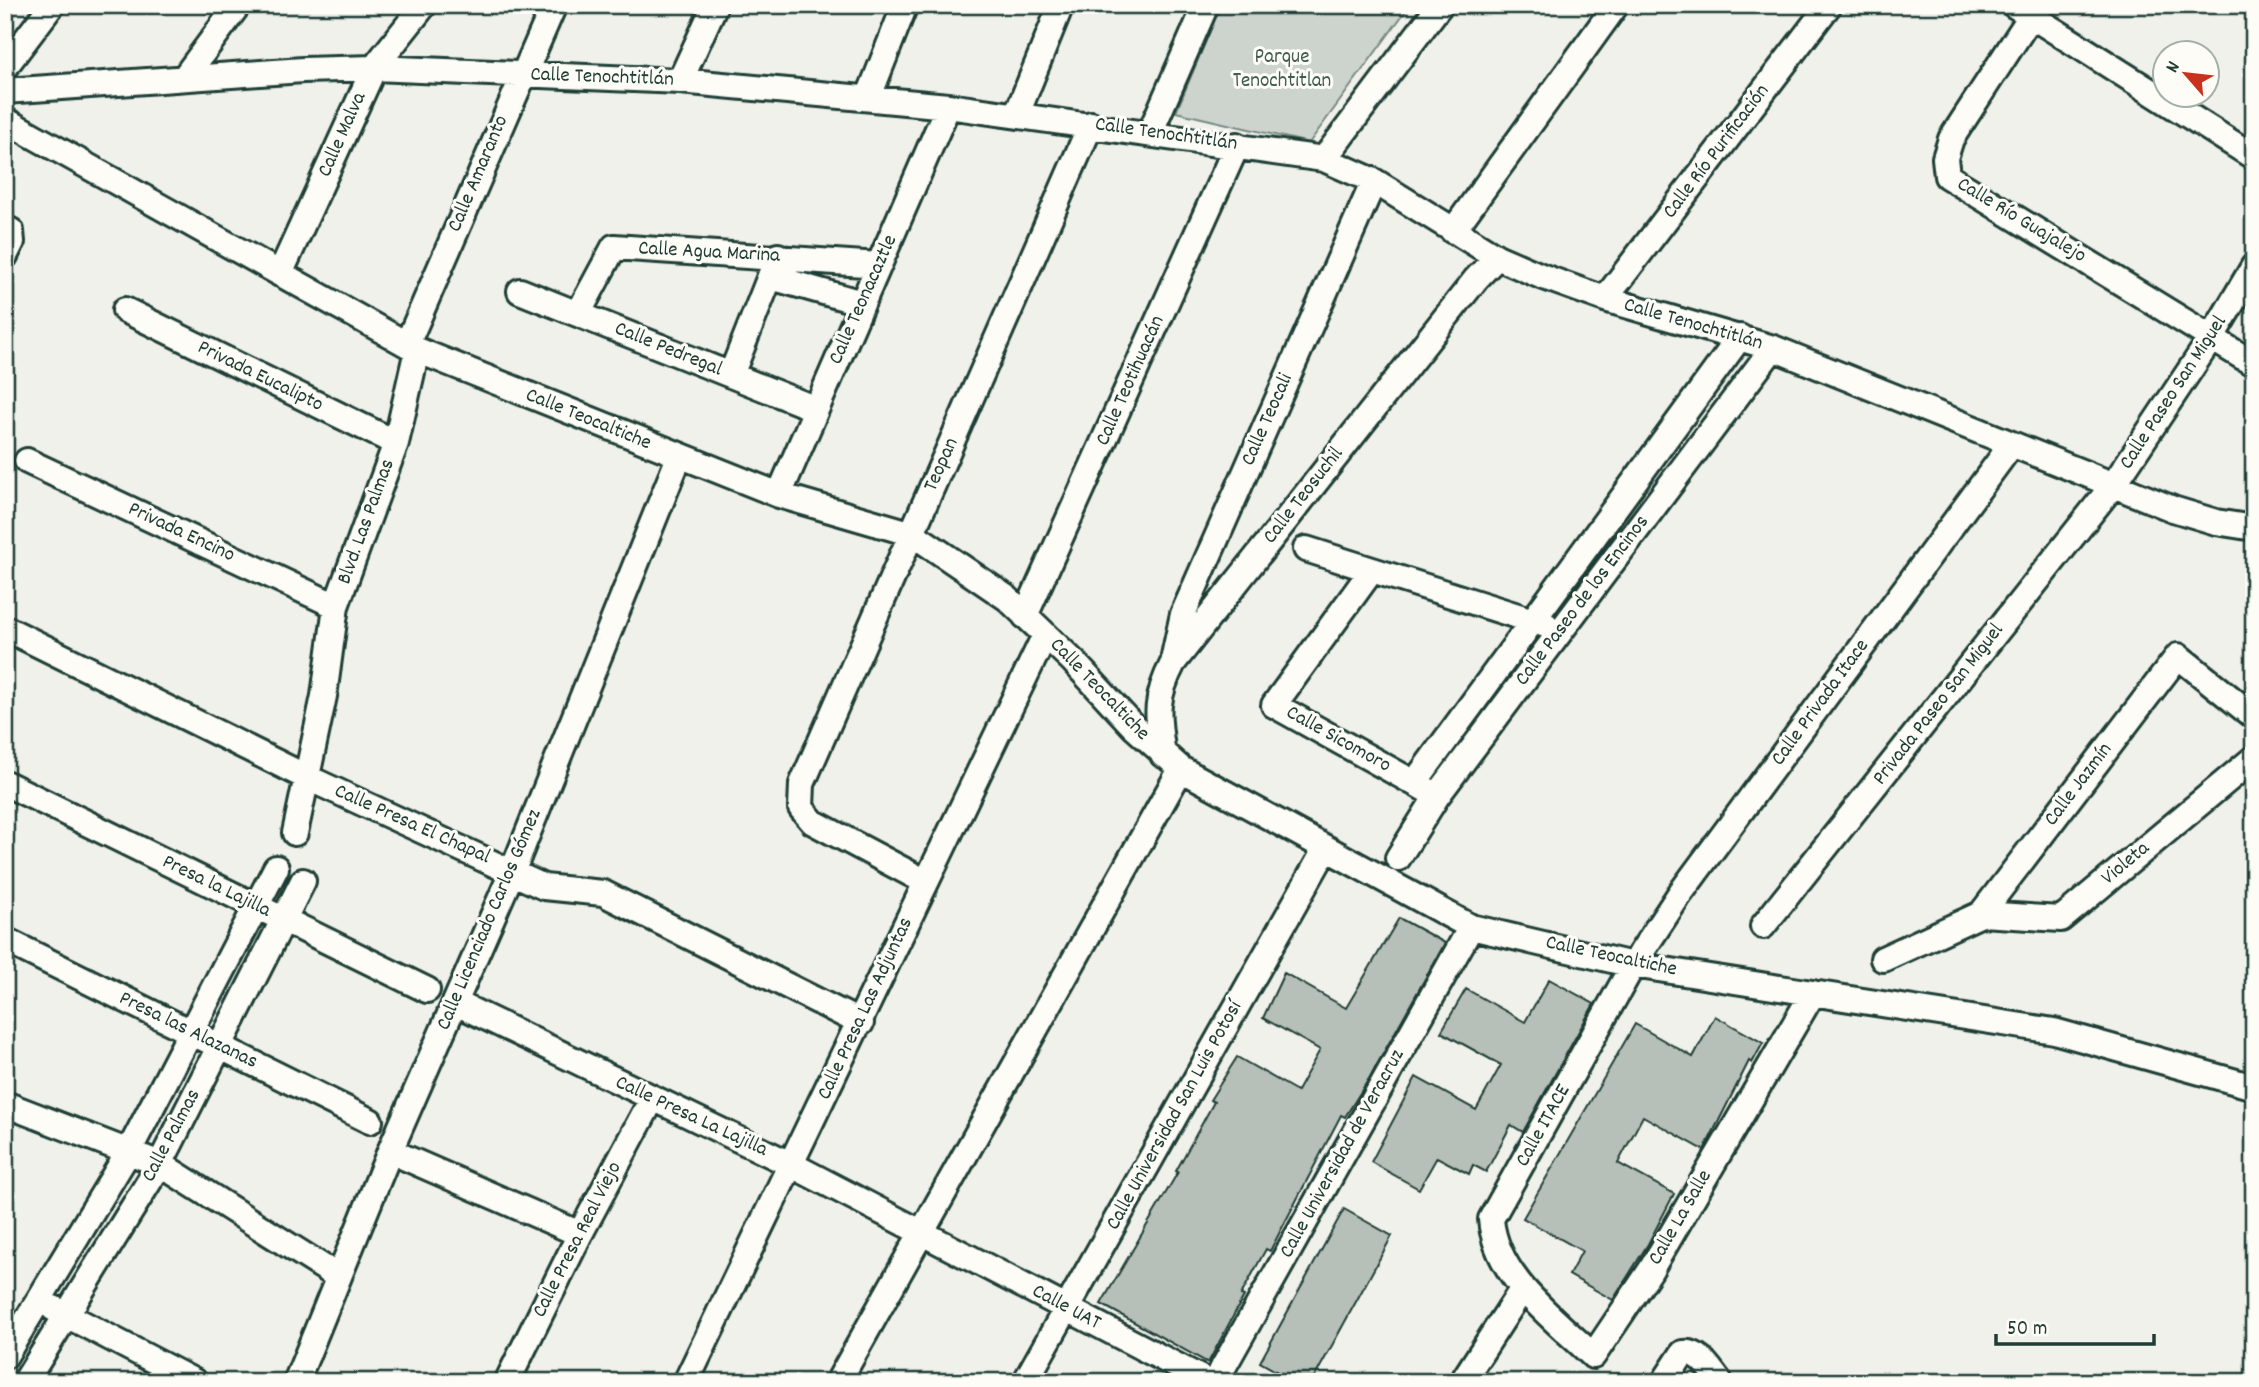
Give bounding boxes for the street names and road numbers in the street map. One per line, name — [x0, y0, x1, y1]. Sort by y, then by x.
street label: Calle Tenochtitlán — [530, 61, 674, 95]
street label: Calle Río Purificación — [1656, 78, 1778, 226]
street label: Calle Malva — [311, 87, 375, 182]
street label: Calle Tenochtitlán — [1093, 110, 1239, 160]
street label: Calle Amaranto — [441, 111, 517, 237]
street label: Calle Río Guajalejo — [1951, 170, 2091, 272]
street label: Calle Teonacaztle — [822, 230, 906, 370]
street label: Calle Agua Marina — [637, 234, 782, 272]
street label: Calle Tenochtitlán — [1620, 291, 1766, 359]
street label: Calle Paseo San Miguel — [2113, 310, 2235, 476]
street label: Calle Teotihuacán — [1089, 311, 1173, 451]
street label: Calle Pedregal — [610, 315, 726, 385]
street label: Privada Eucalipto — [192, 334, 328, 420]
street label: Calle Teocali — [1234, 369, 1302, 471]
street label: Calle Teocaltiche — [521, 381, 655, 459]
street label: Teopan — [917, 433, 967, 497]
street label: Calle Teosuchil — [1256, 441, 1352, 551]
street label: Blvd. Las Palmas — [330, 455, 404, 589]
street label: Privada Encino — [123, 495, 239, 571]
street label: Calle Paseo de los Encinos — [1509, 509, 1657, 693]
street label: Privada Paseo San Miguel — [1866, 618, 2012, 792]
street label: Calle Teocaltiche — [1042, 632, 1156, 748]
street label: Calle Privada Itace — [1765, 633, 1877, 773]
street label: Calle Sicomoro — [1280, 699, 1396, 781]
street label: Calle Jazmín — [2038, 737, 2120, 833]
street label: Calle Presa El Chapal — [329, 777, 495, 873]
street label: Calle Licenciado Carlos Gómez — [430, 805, 550, 1035]
street label: Violeta — [2095, 834, 2158, 893]
street label: Presa la Lajilla — [157, 848, 276, 927]
street label: Calle Presa Las Adjuntas — [810, 913, 922, 1105]
street label: Calle Teocaltiche — [1543, 928, 1679, 986]
street label: Presa las Alazanas — [114, 984, 262, 1078]
street label: Calle Universidad San Luis Potosí — [1099, 994, 1252, 1236]
street label: Calle Universidad de Veracruz — [1273, 1044, 1413, 1264]
street label: Calle Presa La Lajilla — [610, 1068, 773, 1166]
street label: Calle ITACE — [1509, 1079, 1579, 1173]
street label: Calle Palmas — [135, 1084, 209, 1188]
street label: Calle Presa Real Viejo — [526, 1157, 630, 1323]
street label: Calle La Salle — [1642, 1165, 1720, 1271]
street label: Calle UAT — [1026, 1277, 1106, 1339]

